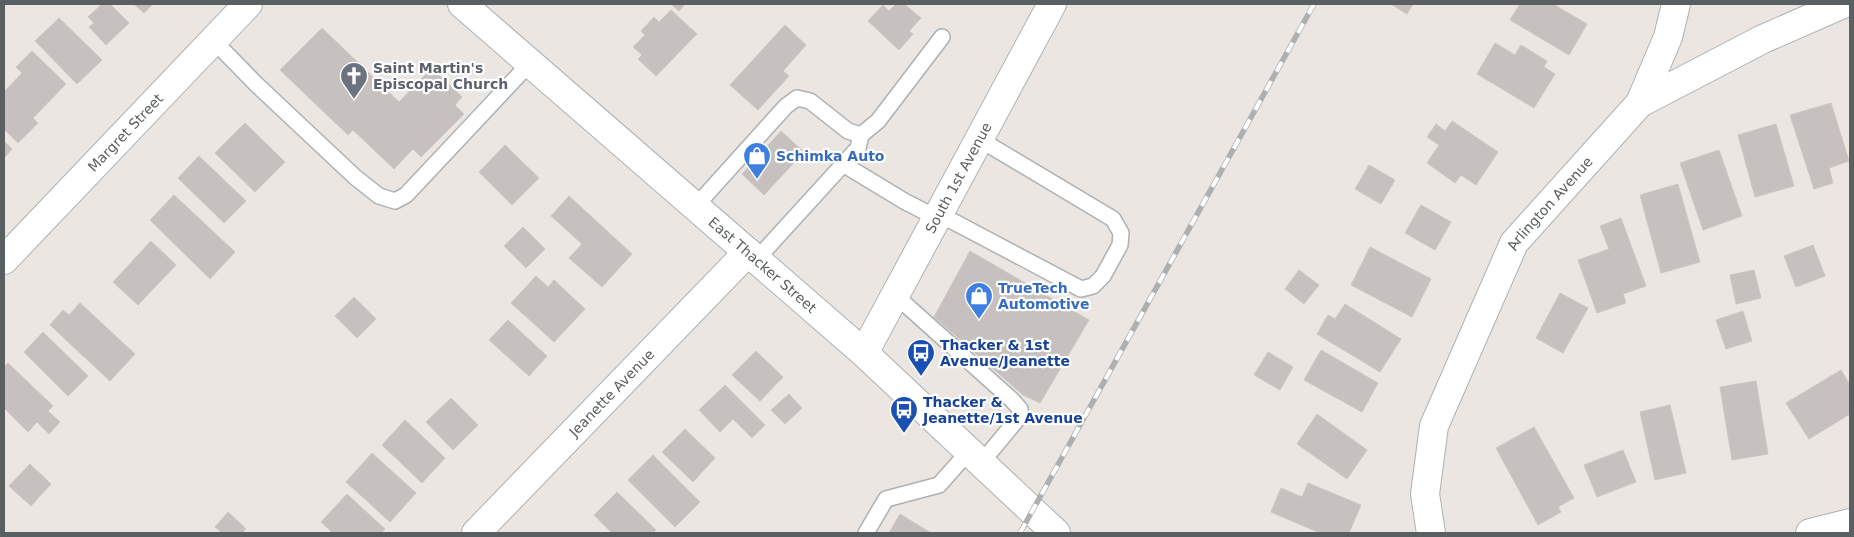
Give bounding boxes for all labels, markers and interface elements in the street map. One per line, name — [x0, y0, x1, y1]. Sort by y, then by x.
place label: Saint Martin's Episcopal Church — [373, 60, 508, 92]
church icon: Saint Martin's Episcopal Church — [339, 61, 369, 100]
street label: Margret Street — [85, 90, 167, 175]
street label: South 1st Avenue — [922, 120, 995, 236]
shop icon: Schimka Auto — [742, 141, 772, 180]
place label: Schimka Auto — [776, 148, 885, 164]
street label: Arlington Avenue — [1504, 153, 1596, 253]
street label: East Thacker Street — [705, 214, 820, 316]
place label: TrueTech Automotive — [998, 280, 1089, 312]
shop icon: TrueTech Automotive — [964, 281, 994, 320]
place label: Thacker & 1st Avenue/Jeanette — [940, 337, 1070, 369]
bus stop icon: Thacker & 1st Avenue/Jeanette — [906, 338, 936, 377]
street label: Jeanette Avenue — [565, 346, 657, 440]
place label: Thacker & Jeanette/1st Avenue — [922, 394, 1083, 426]
bus stop icon: Thacker & Jeanette/1st Avenue — [889, 395, 919, 434]

